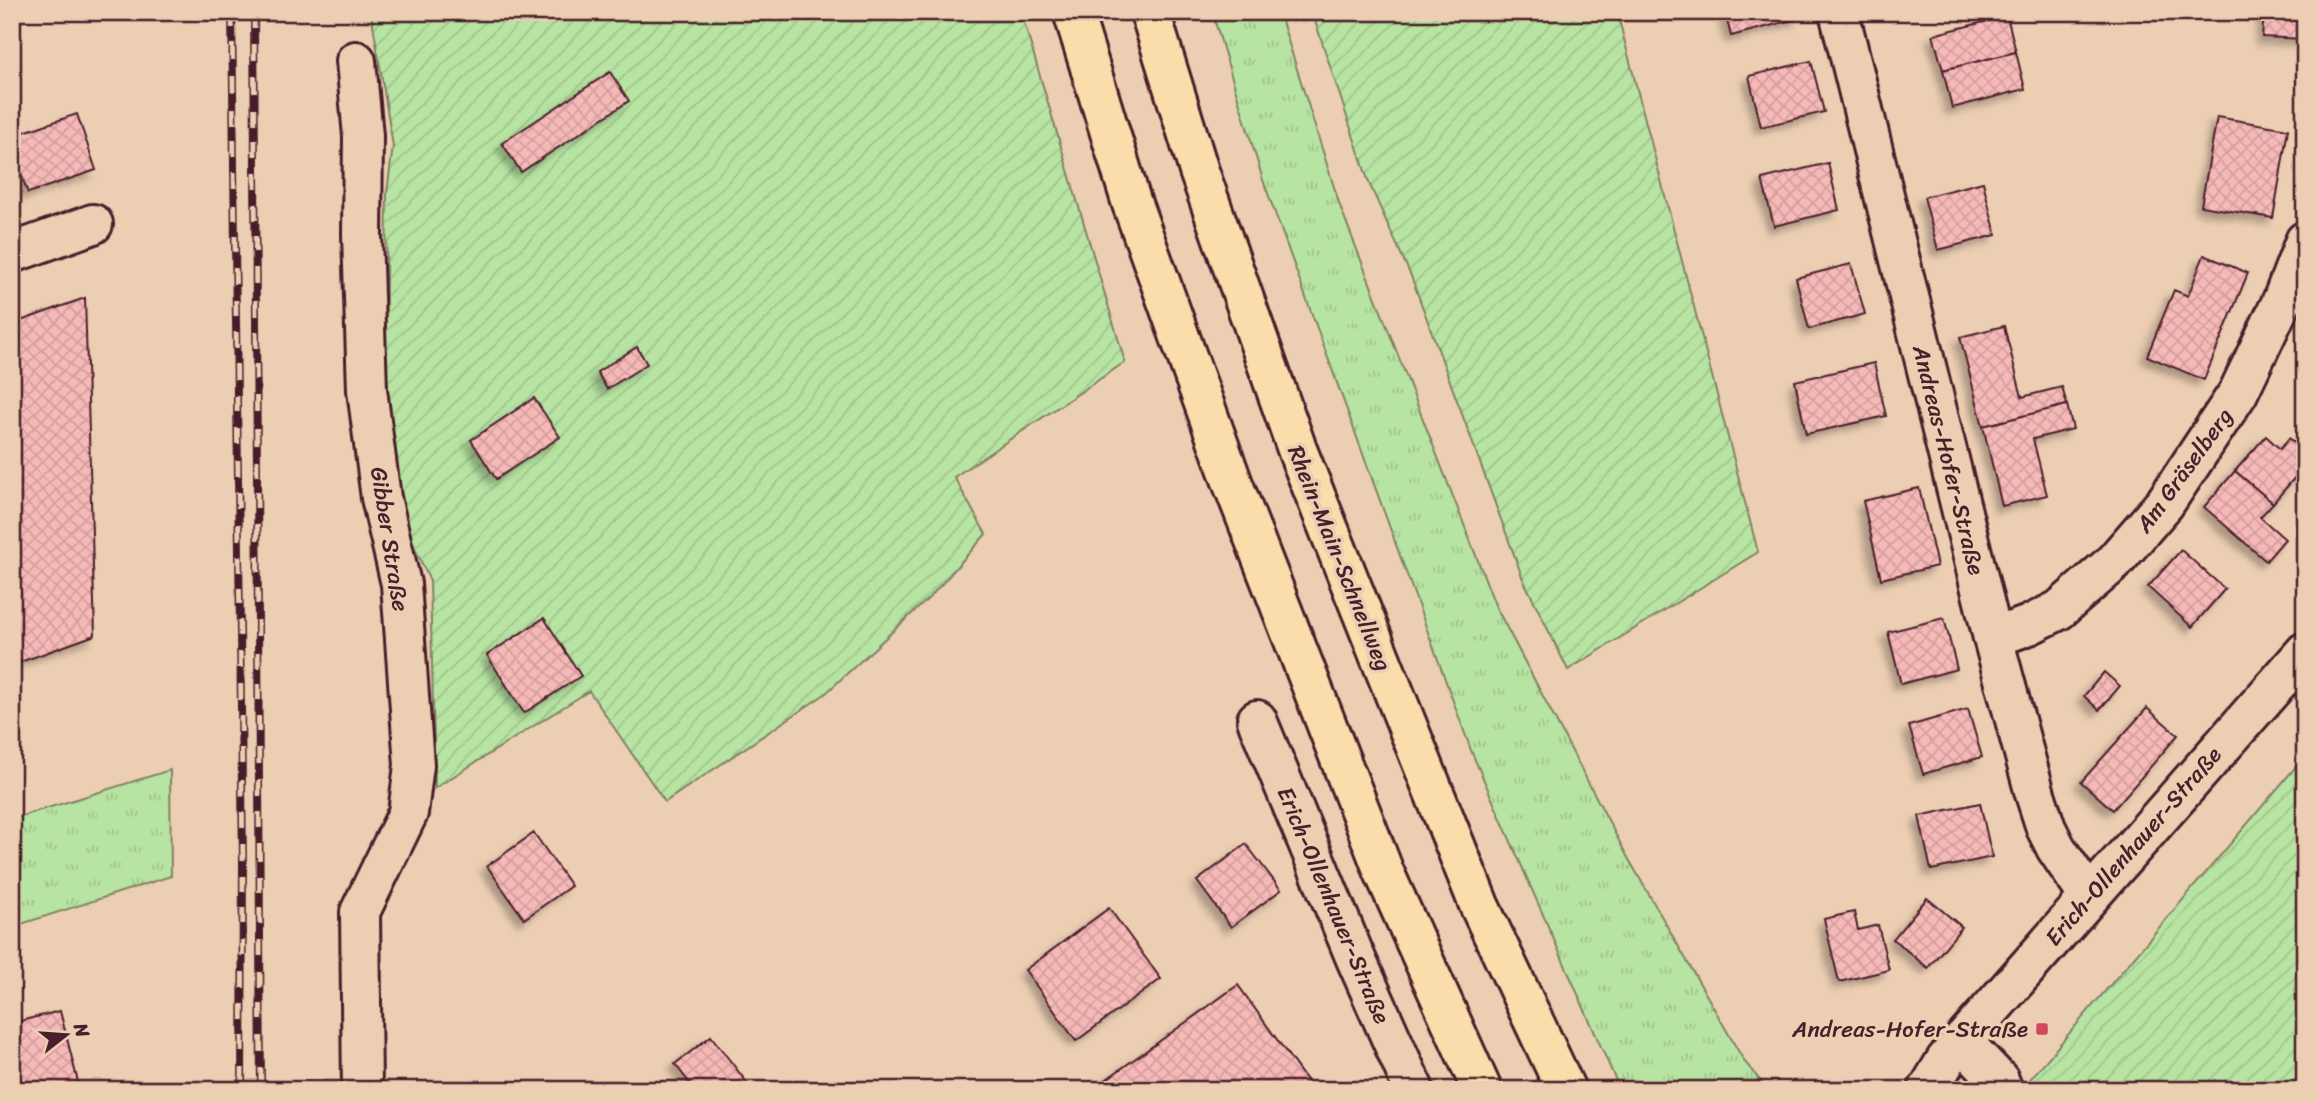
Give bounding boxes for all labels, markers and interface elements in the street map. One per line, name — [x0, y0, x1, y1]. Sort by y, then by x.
street label: Andreas-Hofer-Straße — [1900, 340, 1997, 579]
street label: Am Gräselberg — [2124, 398, 2244, 543]
street label: Rhein-Main-Schnellweg — [1275, 439, 1404, 678]
street label: Gibber Straße — [358, 464, 421, 615]
street label: Erich-Ollenhauer-Straße — [2034, 737, 2232, 956]
street label: Erich-Ollenhauer-Straße — [1265, 780, 1402, 1030]
north arrow — [32, 1000, 102, 1070]
place label: Andreas-Hofer-Straße — [1791, 1009, 2028, 1050]
text: N — [64, 1018, 100, 1042]
marker: Andreas-Hofer-Straße — [2034, 1021, 2050, 1037]

